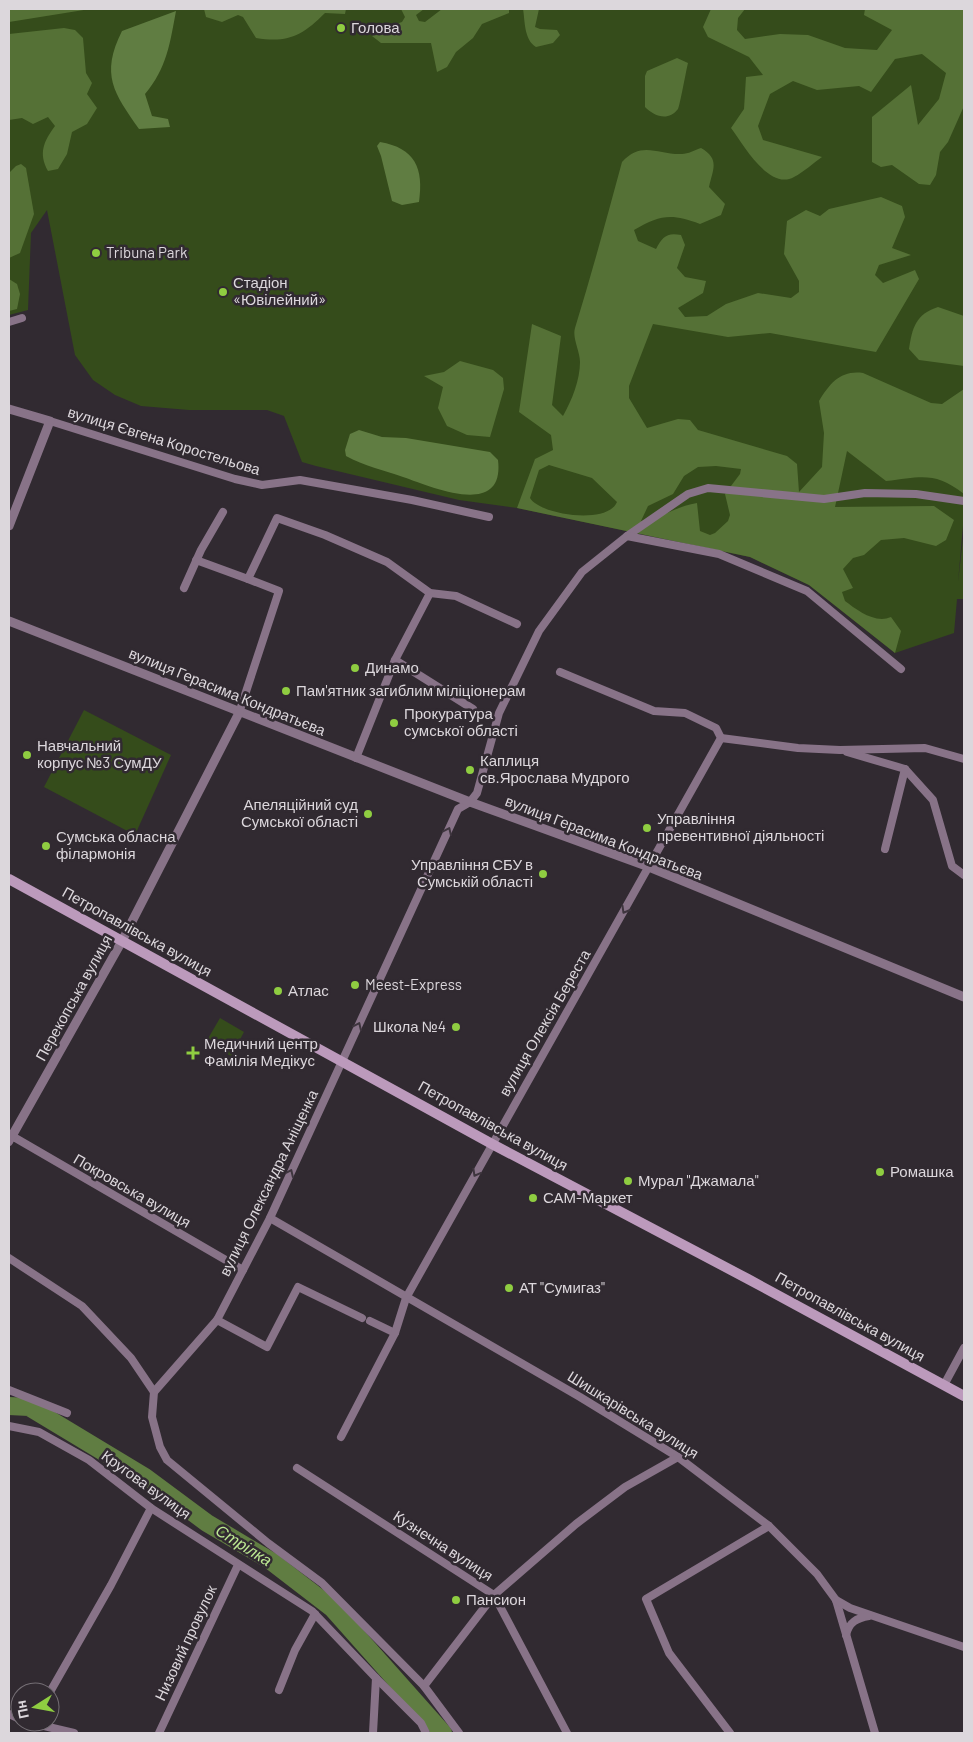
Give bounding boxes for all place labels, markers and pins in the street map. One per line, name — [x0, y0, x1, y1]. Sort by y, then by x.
place label: Голова — [351, 18, 400, 36]
marker: Голова — [335, 22, 347, 34]
place label: Tribuna Park — [106, 243, 188, 261]
marker: Tribuna Park — [90, 247, 102, 259]
place label: Стадіон «Ювілейний» — [233, 273, 326, 308]
marker: Стадіон «Ювілейний» — [217, 286, 229, 298]
place label: Динамо — [365, 658, 419, 676]
marker: Динамо — [349, 662, 361, 674]
place label: Пам'ятник загиблим міліціонерам — [296, 681, 526, 699]
marker: Пам'ятник загиблим міліціонерам — [280, 685, 292, 697]
place label: Прокуратура сумської області — [404, 704, 518, 739]
marker: Прокуратура сумської області — [388, 717, 400, 729]
place label: Навчальний корпус №3 СумДУ — [37, 736, 162, 771]
marker: Навчальний корпус №3 СумДУ — [21, 749, 33, 761]
place label: Каплиця св.Ярослава Мудрого — [480, 751, 629, 786]
marker: Каплиця св.Ярослава Мудрого — [464, 764, 476, 776]
place label: Апеляційний суд Сумської області — [241, 795, 358, 830]
marker: Апеляційний суд Сумської області — [362, 808, 374, 820]
place label: Управління превентивної діяльності — [657, 809, 824, 844]
marker: Управління превентивної діяльності — [641, 822, 653, 834]
place label: Сумська обласна філармонія — [56, 827, 176, 862]
marker: Сумська обласна філармонія — [40, 840, 52, 852]
place label: Управління СБУ в Сумській області — [411, 855, 533, 890]
marker: Управління СБУ в Сумській області — [537, 868, 549, 880]
place label: Meest-Express — [365, 975, 462, 993]
marker: Meest-Express — [349, 979, 361, 991]
place label: Атлас — [288, 981, 329, 999]
marker: Атлас — [272, 985, 284, 997]
place label: Школа №4 — [373, 1017, 446, 1035]
marker: Школа №4 — [450, 1021, 462, 1033]
place label: Медичний центр Фамілія Медікус — [204, 1034, 318, 1069]
marker: Медичний центр Фамілія Медікус — [186, 1046, 200, 1060]
place label: Ромашка — [890, 1162, 954, 1180]
marker: Ромашка — [874, 1166, 886, 1178]
place label: Мурал "Джамала" — [638, 1171, 759, 1189]
marker: Мурал "Джамала" — [622, 1175, 634, 1187]
place label: САМ-Маркет — [543, 1188, 633, 1206]
marker: САМ-Маркет — [527, 1192, 539, 1204]
place label: АТ "Сумигаз" — [519, 1278, 605, 1296]
marker: АТ "Сумигаз" — [503, 1282, 515, 1294]
place label: Пансион — [466, 1590, 526, 1608]
marker: Пансион — [450, 1594, 462, 1606]

